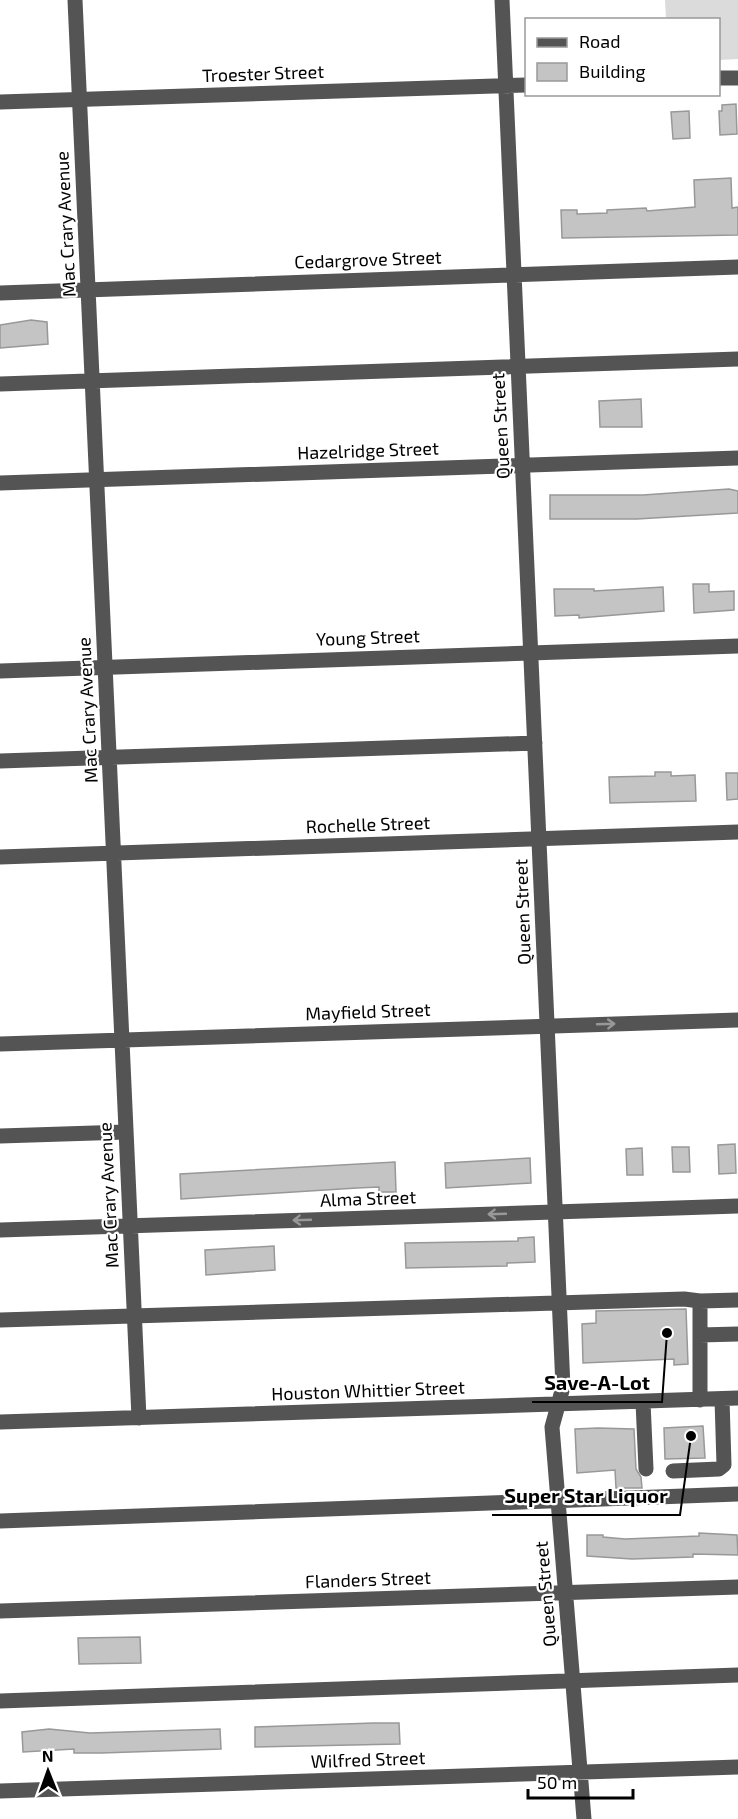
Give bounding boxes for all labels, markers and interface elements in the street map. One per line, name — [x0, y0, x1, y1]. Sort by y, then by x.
legend — [525, 18, 720, 96]
text: Road — [579, 30, 620, 52]
street label: Troester Street — [202, 60, 325, 86]
text: Building — [579, 60, 646, 82]
street label: Mac Crary Avenue — [50, 151, 80, 298]
street label: Cedargrove Street — [294, 245, 442, 273]
street label: Queen Street — [486, 372, 514, 480]
street label: Hazelridge Street — [297, 437, 439, 463]
street label: Young Street — [316, 624, 420, 650]
street label: Mac Crary Avenue — [72, 637, 102, 784]
street label: Rochelle Street — [305, 811, 431, 837]
street label: Queen Street — [509, 858, 535, 965]
street label: Mayfield Street — [305, 998, 431, 1024]
one-way arrow — [595, 1018, 615, 1030]
street label: Mac Crary Avenue — [93, 1122, 123, 1269]
street label: Alma Street — [319, 1185, 417, 1211]
one-way arrow — [488, 1208, 508, 1220]
one-way arrow — [293, 1215, 313, 1226]
callout: Save-A-Lot — [532, 1364, 662, 1402]
text: Save-A-Lot — [544, 1370, 650, 1394]
street label: Houston Whittier Street — [271, 1376, 465, 1404]
callout: Super Star Liquor — [492, 1477, 680, 1515]
text: Super Star Liquor — [504, 1483, 668, 1507]
street label: Queen Street — [529, 1540, 561, 1648]
street label: Flanders Street — [305, 1566, 431, 1592]
north arrow — [18, 1741, 78, 1801]
text: N — [42, 1746, 54, 1765]
street label: Wilfred Street — [310, 1746, 426, 1772]
scale bar — [528, 1762, 633, 1800]
text: 50 m — [537, 1771, 577, 1793]

